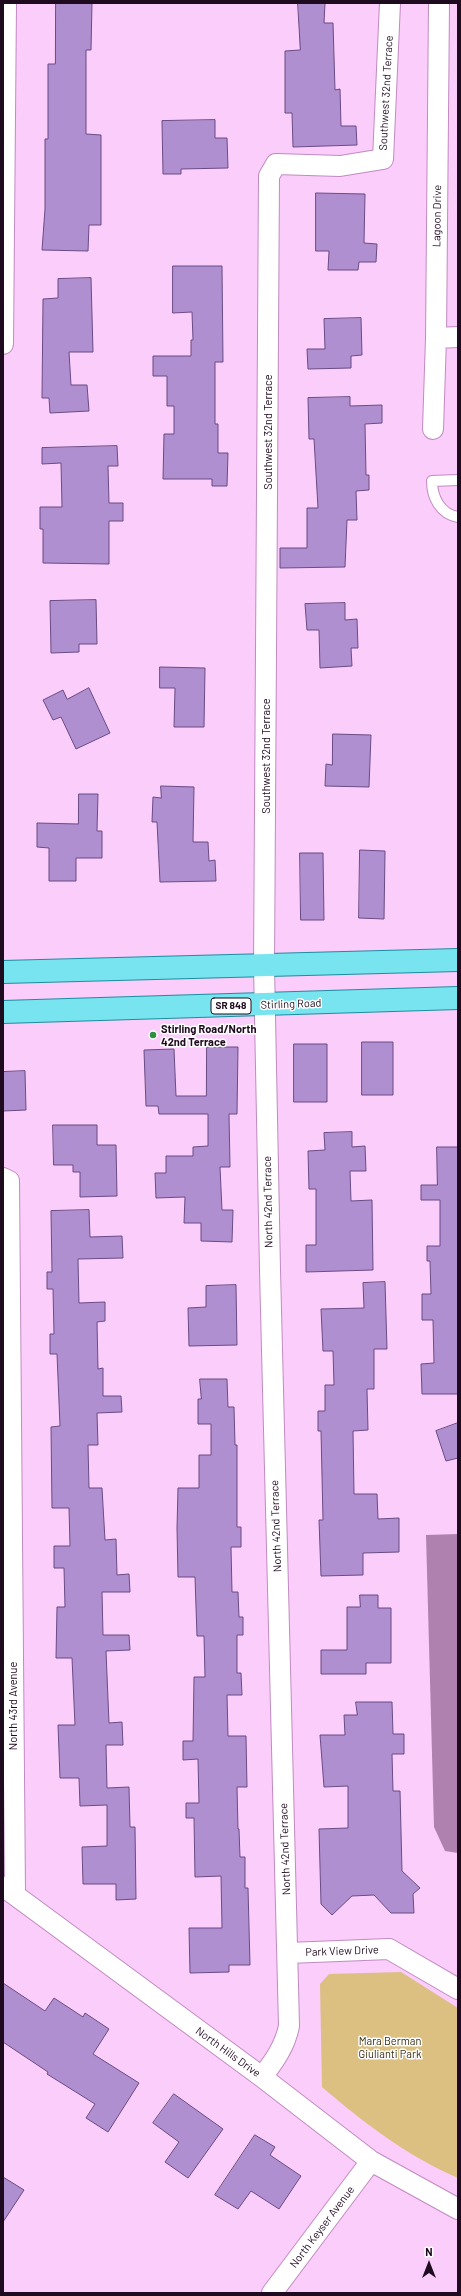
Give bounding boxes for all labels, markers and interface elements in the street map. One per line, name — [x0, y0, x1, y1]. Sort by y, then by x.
street label: Southwest 32nd Terrace — [376, 35, 396, 151]
street label: Lagoon Drive — [430, 185, 444, 247]
street label: Southwest 32nd Terrace — [261, 374, 275, 490]
street label: Southwest 32nd Terrace — [259, 698, 273, 814]
street label: Stirling Road — [260, 996, 322, 1012]
road number: SR 848 — [211, 998, 251, 1014]
place label: Stirling Road/North 42nd Terrace — [161, 1022, 257, 1048]
marker: Stirling Road/North 42nd Terrace — [148, 1030, 158, 1040]
street label: North 42nd Terrace — [261, 1156, 275, 1248]
street label: North 42nd Terrace — [268, 1480, 284, 1572]
street label: North 43rd Avenue — [6, 1662, 20, 1750]
street label: North 42nd Terrace — [277, 1803, 293, 1895]
street label: Park View Drive — [305, 1943, 379, 1959]
street label: North Hills Drive — [193, 2024, 263, 2080]
park label: Mara Berman Giulianti Park — [359, 2034, 421, 2060]
street label: North Keyser Avenue — [287, 2183, 357, 2271]
north arrow — [409, 2244, 449, 2284]
text: N — [425, 2245, 433, 2258]

